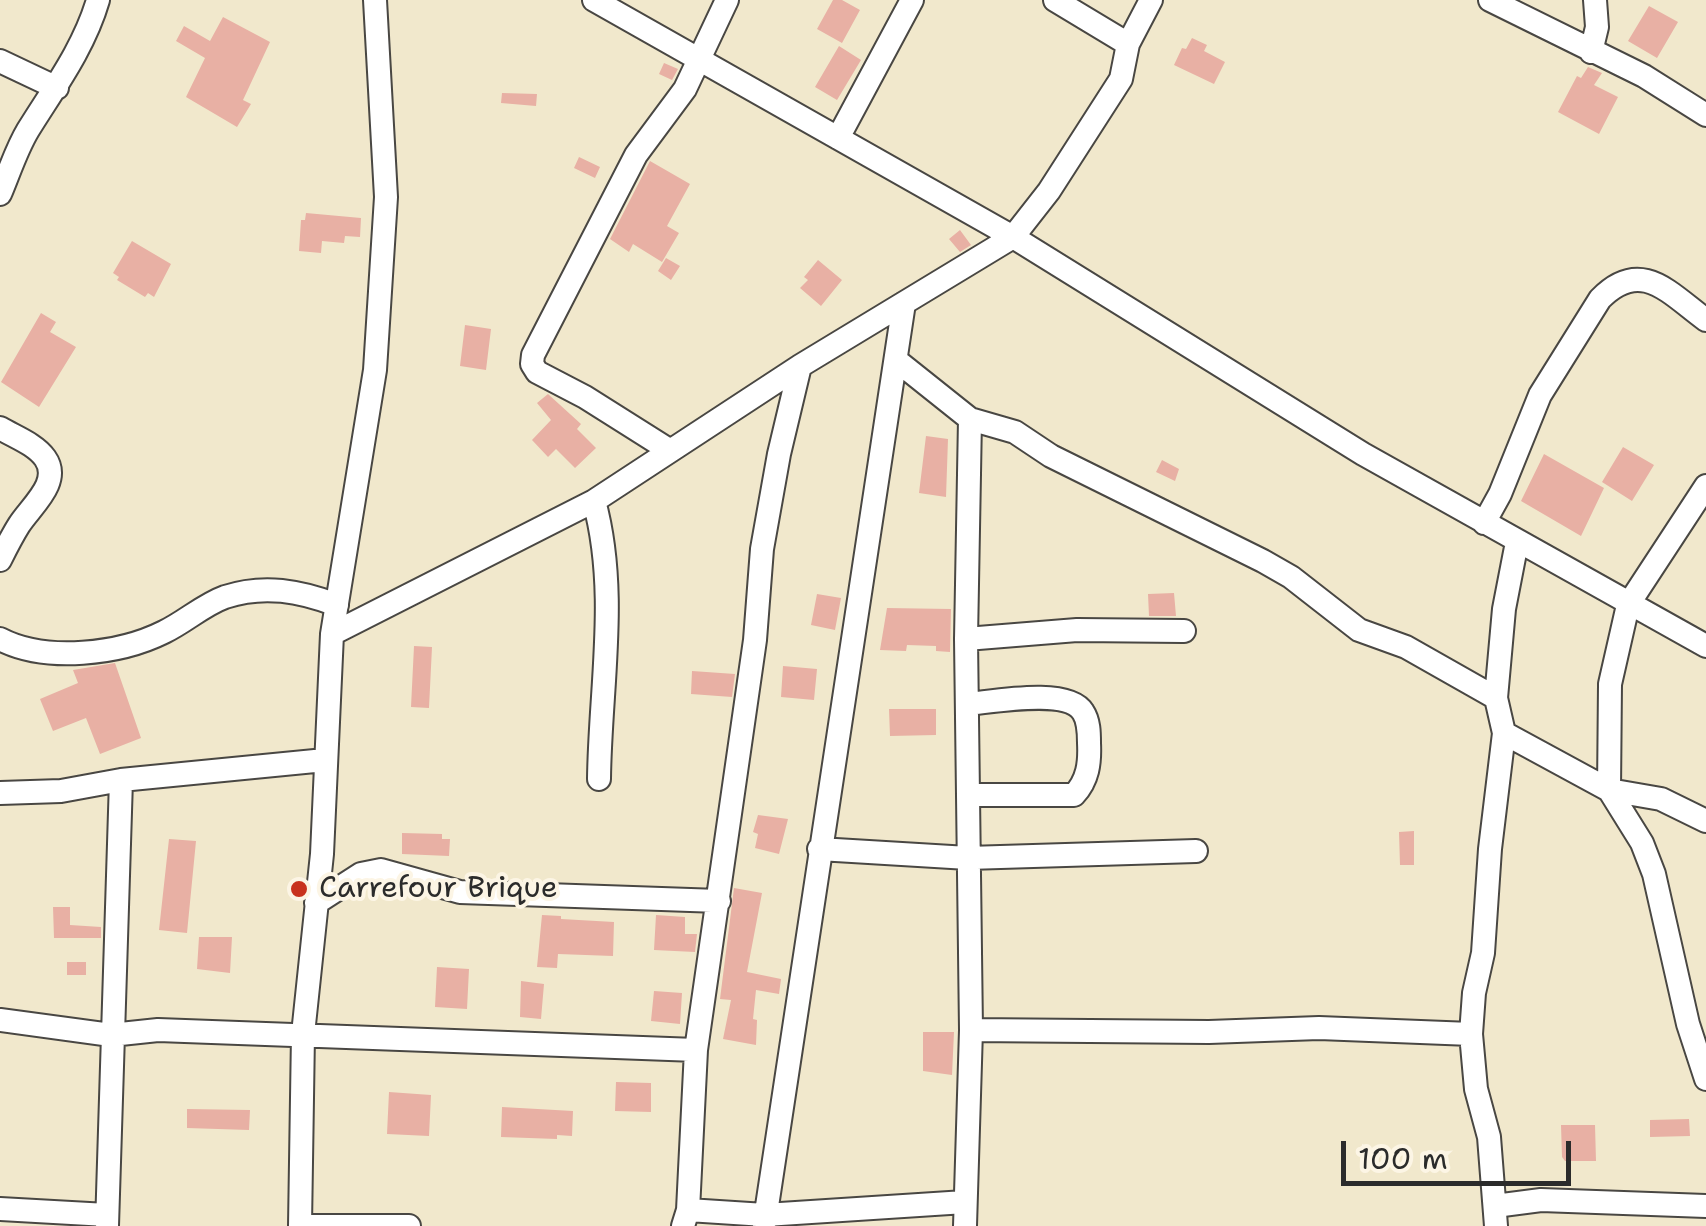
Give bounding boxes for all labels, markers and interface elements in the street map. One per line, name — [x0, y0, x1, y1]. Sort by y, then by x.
place label: Carrefour Brique — [319, 871, 558, 907]
marker: Carrefour Brique — [288, 878, 310, 900]
scale bar — [1346, 1121, 1576, 1183]
text: 100 m — [1358, 1138, 1448, 1179]

